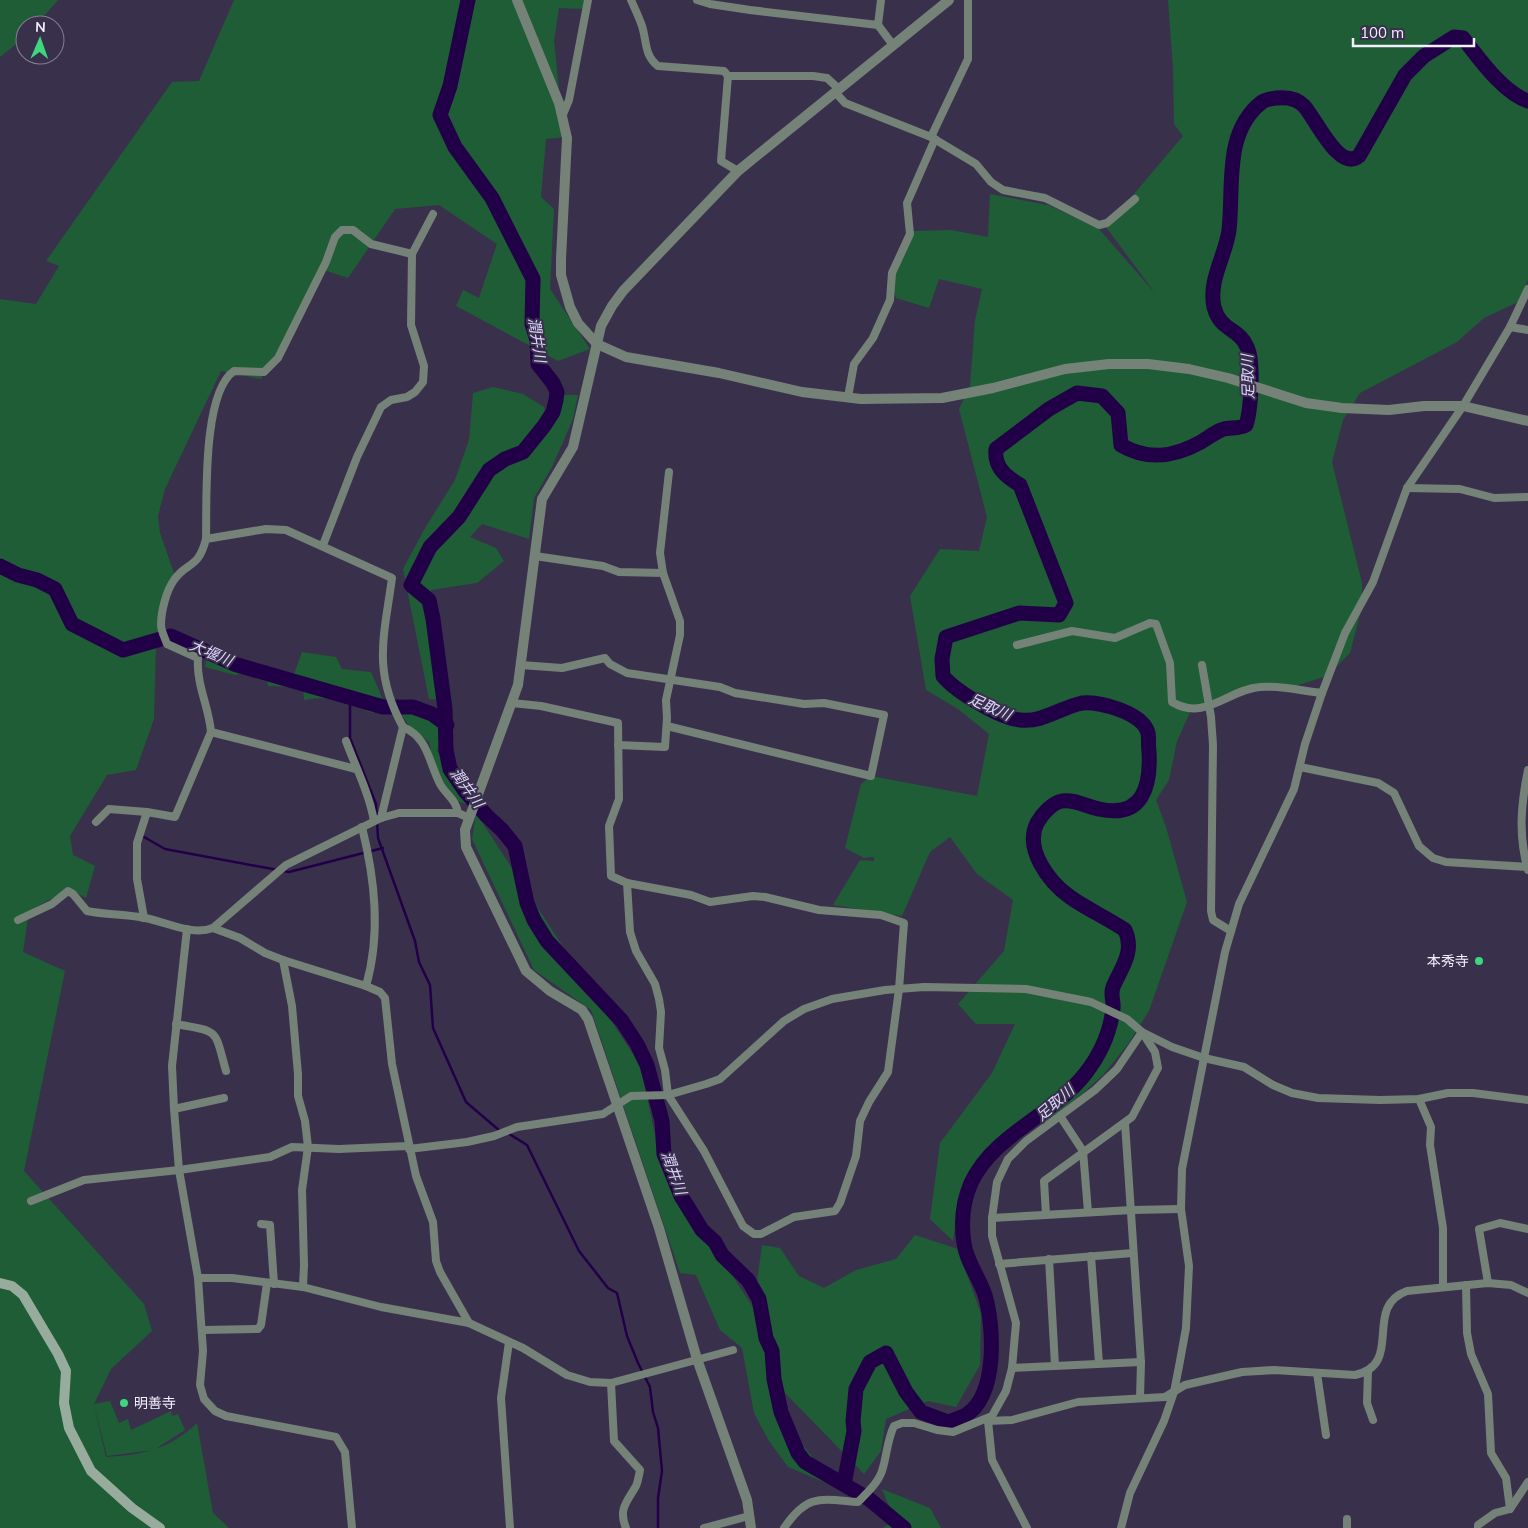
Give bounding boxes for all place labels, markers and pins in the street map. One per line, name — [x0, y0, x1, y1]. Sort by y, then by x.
place label: 本秀寺 — [1427, 952, 1469, 970]
marker: 本秀寺 — [1473, 955, 1485, 967]
place label: 明善寺 — [134, 1394, 176, 1412]
marker: 明善寺 — [118, 1397, 130, 1409]

